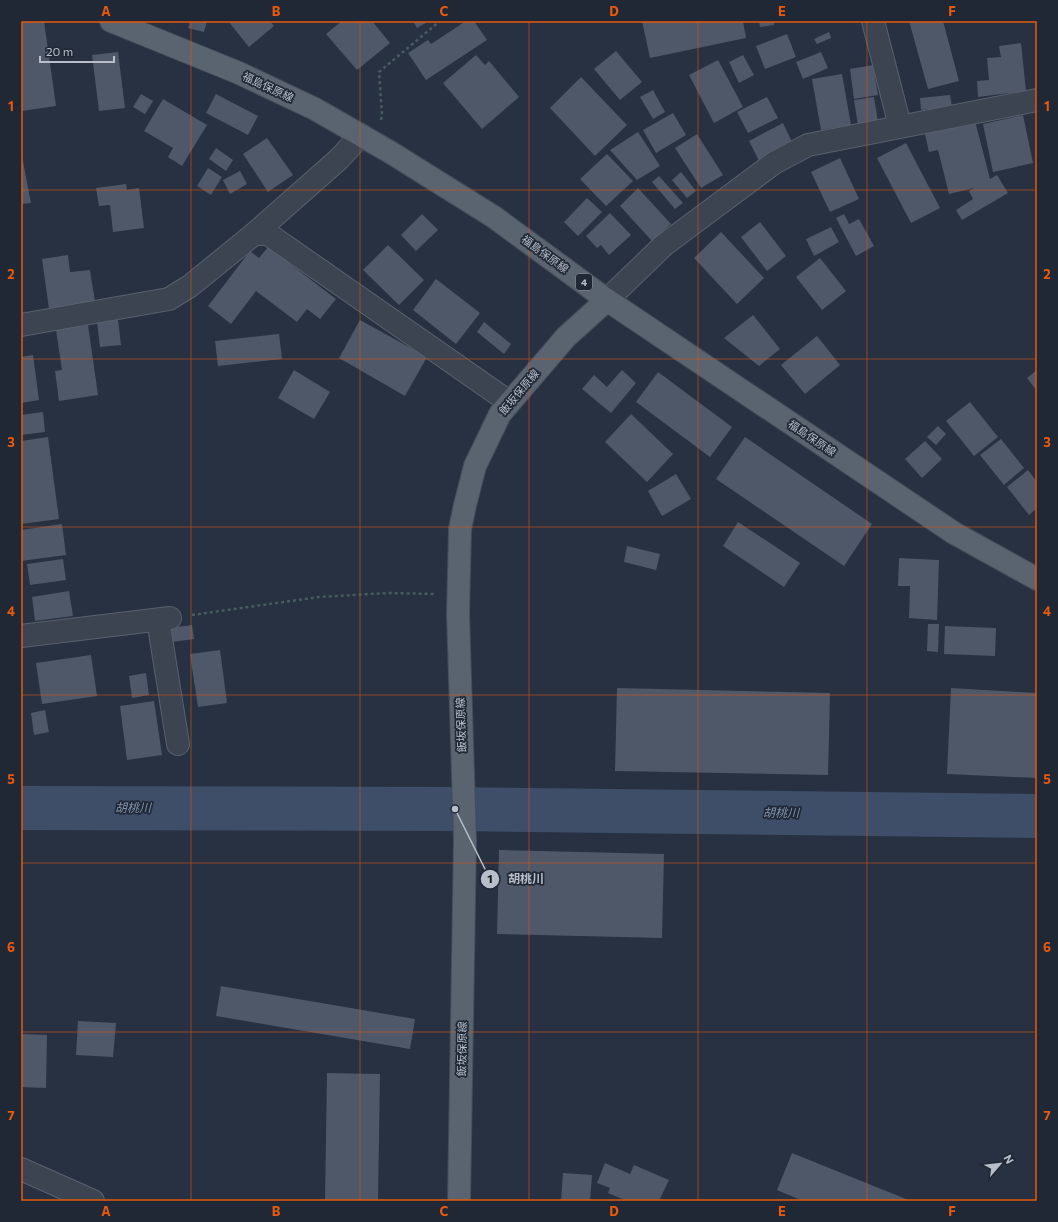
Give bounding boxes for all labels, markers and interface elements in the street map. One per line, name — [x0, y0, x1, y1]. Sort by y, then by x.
text: A — [101, 3, 111, 19]
text: B — [272, 3, 281, 19]
text: C — [440, 3, 449, 19]
text: D — [609, 3, 619, 19]
text: E — [778, 3, 786, 19]
text: F — [948, 3, 956, 19]
scale bar — [40, 38, 114, 64]
text: 20 m — [46, 44, 73, 58]
street label: 福島保原線 — [241, 69, 296, 104]
text: 1 — [8, 98, 14, 114]
text: 1 — [1044, 98, 1050, 114]
street label: 福島保原線 — [519, 232, 571, 275]
text: 2 — [7, 266, 15, 282]
text: 2 — [1043, 266, 1051, 282]
road number: 4 — [576, 274, 592, 290]
street label: 飯坂保原線 — [496, 366, 541, 417]
street label: 福島保原線 — [786, 417, 839, 458]
text: 3 — [7, 434, 15, 450]
text: 3 — [1043, 434, 1051, 450]
text: 4 — [7, 603, 15, 619]
text: 4 — [1043, 603, 1051, 619]
street label: 飯坂保原線 — [453, 697, 468, 753]
text: 5 — [7, 771, 15, 787]
text: 5 — [1043, 771, 1051, 787]
water label: 胡桃川 — [115, 800, 153, 814]
water label: 胡桃川 — [763, 805, 801, 819]
callout: 胡桃川 — [480, 867, 552, 891]
text: 1 — [487, 871, 493, 885]
text: 胡桃川 — [508, 871, 544, 885]
text: 6 — [7, 939, 15, 955]
text: 6 — [1043, 939, 1051, 955]
street label: 飯坂保原線 — [455, 1021, 468, 1077]
text: 7 — [7, 1107, 15, 1123]
text: 7 — [1043, 1107, 1051, 1123]
north arrow — [980, 1144, 1020, 1184]
text: N — [1002, 1152, 1017, 1166]
text: A — [101, 1203, 111, 1219]
text: B — [272, 1203, 281, 1219]
text: C — [440, 1203, 449, 1219]
text: D — [609, 1203, 619, 1219]
text: E — [778, 1203, 786, 1219]
text: F — [948, 1203, 956, 1219]

